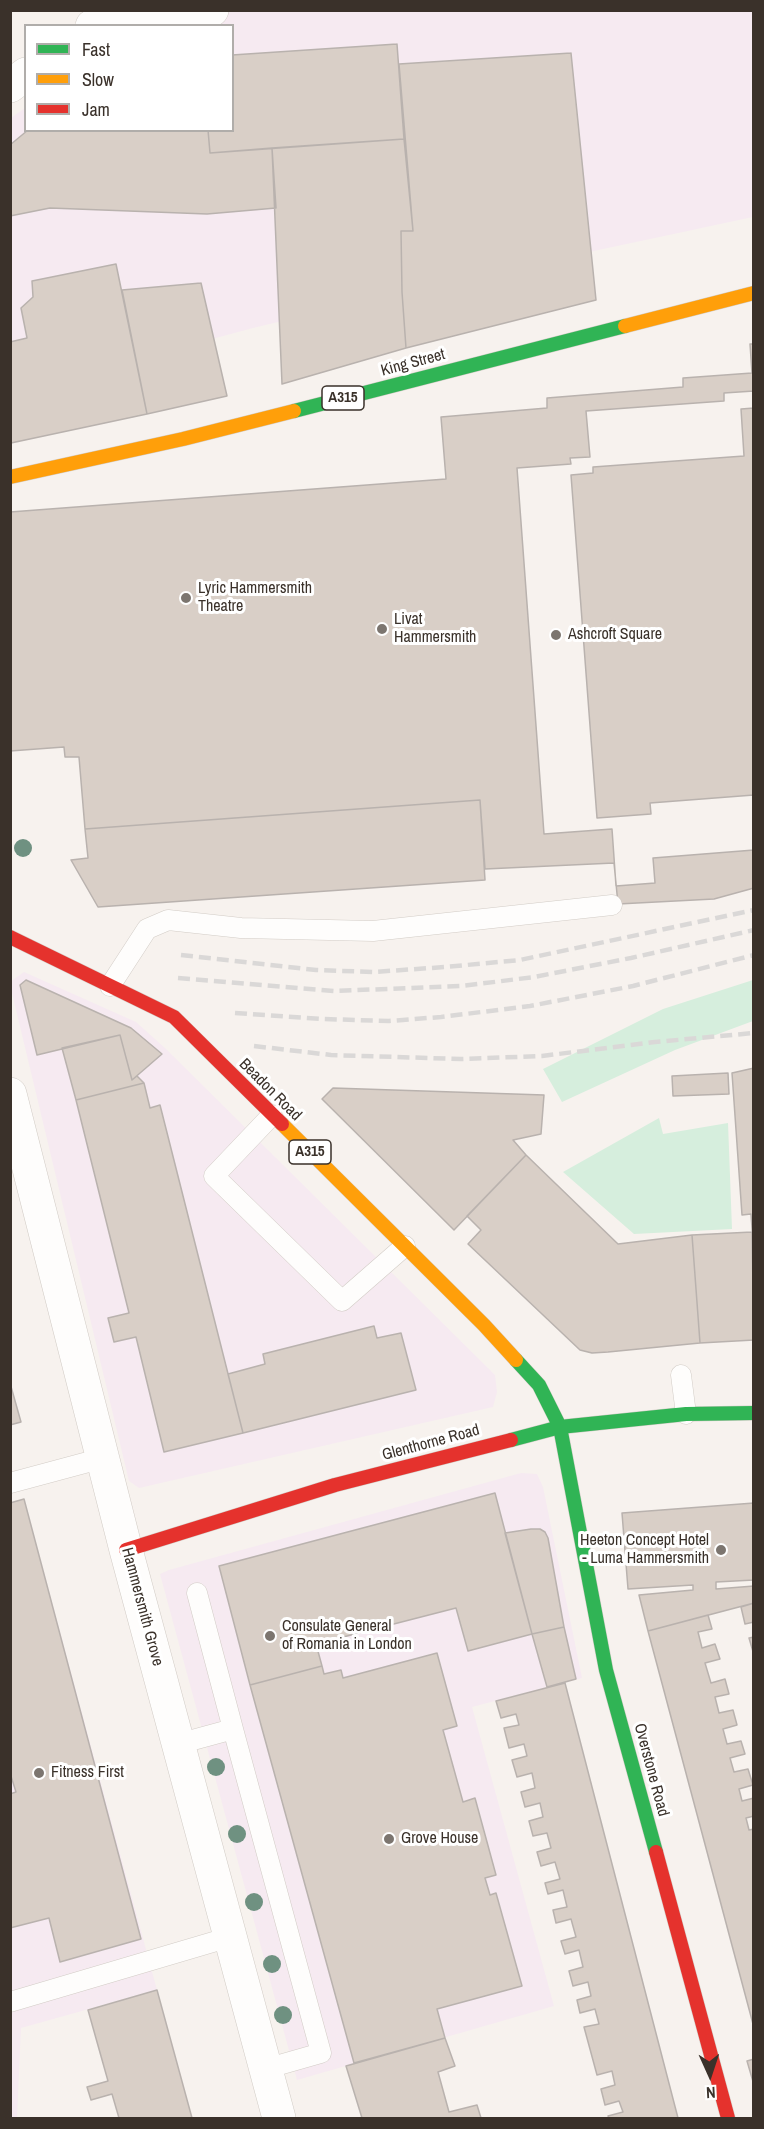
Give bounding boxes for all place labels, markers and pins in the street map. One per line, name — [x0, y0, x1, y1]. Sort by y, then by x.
place label: Lyric Hammersmith Theatre — [198, 579, 312, 617]
marker: Lyric Hammersmith Theatre — [179, 591, 193, 605]
place label: Livat Hammersmith — [394, 610, 476, 648]
marker: Livat Hammersmith — [375, 622, 389, 636]
place label: Ashcroft Square — [568, 625, 662, 645]
marker: Ashcroft Square — [549, 628, 563, 642]
place label: Heeton Concept Hotel - Luma Hammersmith — [580, 1531, 709, 1569]
marker: Heeton Concept Hotel - Luma Hammersmith — [714, 1543, 728, 1557]
place label: Consulate General of Romania in London — [282, 1617, 412, 1655]
marker: Consulate General of Romania in London — [263, 1629, 277, 1643]
place label: Fitness First — [51, 1763, 124, 1783]
marker: Fitness First — [32, 1766, 46, 1780]
place label: Grove House — [401, 1829, 478, 1849]
marker: Grove House — [382, 1832, 396, 1846]

